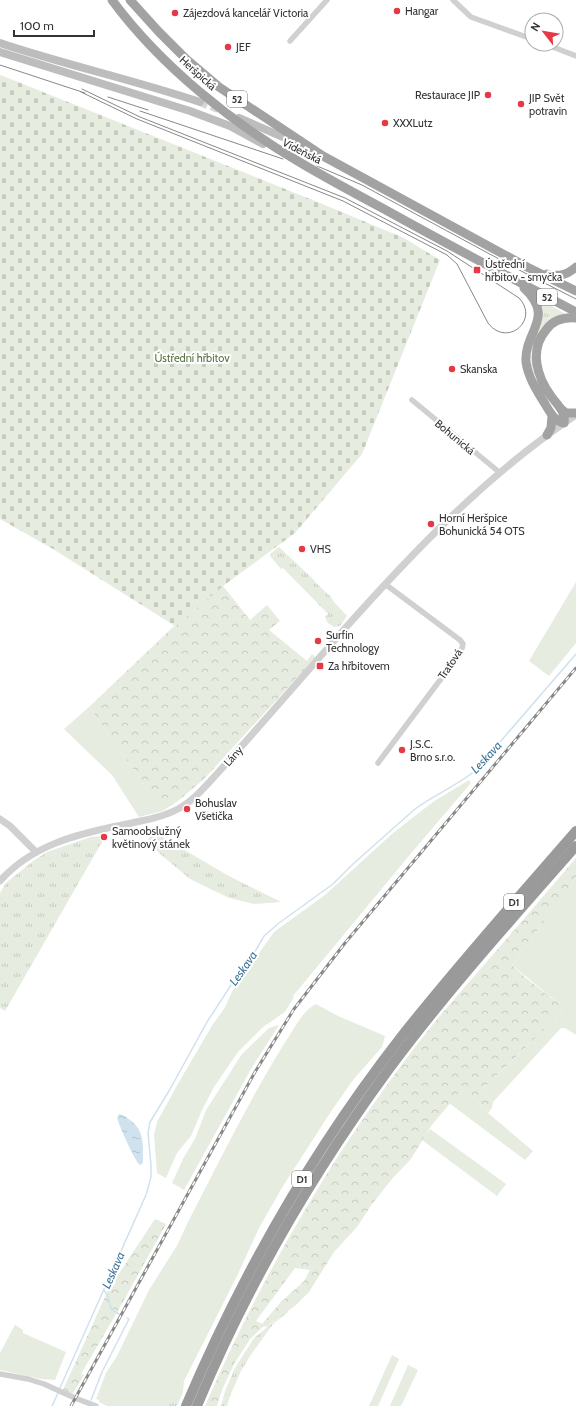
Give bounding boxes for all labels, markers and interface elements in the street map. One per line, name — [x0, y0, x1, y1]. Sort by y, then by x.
place label: Hangar — [405, 4, 439, 18]
place label: Zájezdová kancelář Victoria — [183, 6, 309, 20]
marker: Hangar — [392, 6, 402, 16]
marker: Zájezdová kancelář Victoria — [170, 8, 180, 18]
scale bar — [14, 12, 94, 38]
north arrow — [524, 12, 564, 52]
text: 100 m — [20, 18, 54, 33]
text: N — [527, 20, 543, 34]
place label: JEF — [235, 40, 251, 54]
marker: JEF — [223, 42, 233, 52]
street label: Heršpická — [177, 53, 220, 94]
place label: Restaurace JIP — [415, 88, 481, 102]
marker: Restaurace JIP — [483, 90, 493, 100]
road number: 52 — [227, 91, 247, 107]
place label: JIP Svět potravin — [528, 91, 567, 118]
marker: JIP Svět potravin — [516, 99, 526, 109]
place label: XXXLutz — [393, 116, 433, 130]
marker: XXXLutz — [380, 118, 390, 128]
street label: Vídeňská — [280, 135, 325, 167]
place label: Ústřední hřbitov - smyčka — [485, 257, 563, 284]
marker: Ústřední hřbitov - smyčka — [472, 265, 482, 275]
road number: 52 — [537, 289, 557, 305]
park label: Ústřední hřbitov — [154, 351, 230, 365]
place label: Skanska — [460, 362, 498, 376]
marker: Skanska — [447, 364, 457, 374]
street label: Bohunická — [432, 416, 478, 458]
place label: Horní Heršpice Bohunická 54 OTS — [439, 511, 525, 538]
marker: Horní Heršpice Bohunická 54 OTS — [426, 519, 436, 529]
place label: VHS — [310, 542, 331, 556]
marker: VHS — [297, 544, 307, 554]
place label: Surfin Technology — [326, 628, 380, 655]
marker: Surfin Technology — [313, 636, 323, 646]
street label: Traťová — [435, 645, 466, 682]
place label: Za hřbitovem — [328, 659, 390, 673]
marker: Za hřbitovem — [315, 661, 325, 671]
place label: J.S.C. Brno s.r.o. — [409, 737, 455, 764]
water label: Leskava — [467, 738, 505, 776]
street label: Lány — [220, 743, 246, 769]
marker: J.S.C. Brno s.r.o. — [397, 745, 407, 755]
place label: Bohuslav Všetička — [195, 796, 238, 823]
marker: Bohuslav Všetička — [182, 804, 192, 814]
place label: Samoobslužný květinový stánek — [112, 824, 190, 851]
marker: Samoobslužný květinový stánek — [99, 832, 109, 842]
road number: D1 — [504, 894, 524, 910]
water label: Leskava — [226, 948, 260, 988]
road number: D1 — [292, 1171, 312, 1187]
water label: Leskava — [98, 1249, 128, 1291]

